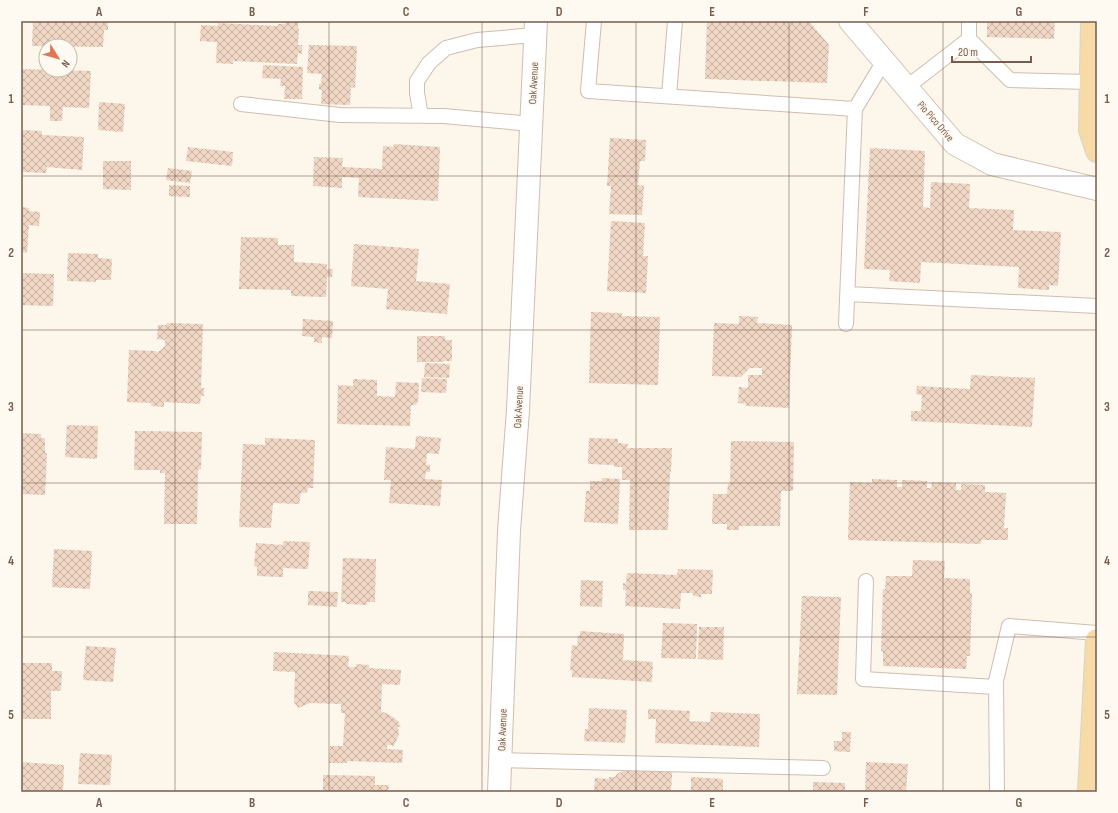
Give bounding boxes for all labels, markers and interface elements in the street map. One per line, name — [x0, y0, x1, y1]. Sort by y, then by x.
text: A — [95, 4, 103, 20]
text: B — [249, 4, 255, 20]
text: C — [403, 4, 410, 20]
text: D — [556, 4, 563, 20]
text: E — [709, 4, 715, 20]
text: F — [863, 4, 869, 20]
text: G — [1016, 4, 1023, 20]
north arrow — [38, 38, 78, 78]
scale bar — [952, 38, 1031, 64]
text: 20 m — [958, 45, 978, 60]
text: N — [59, 57, 73, 70]
street label: Oak Avenue — [526, 62, 541, 105]
text: 1 — [8, 91, 14, 107]
text: 1 — [1104, 91, 1110, 107]
street label: Pio Pico Drive — [914, 98, 957, 144]
text: 2 — [8, 245, 14, 261]
text: 2 — [1104, 245, 1110, 261]
street label: Oak Avenue — [511, 386, 526, 429]
text: 3 — [8, 399, 14, 415]
text: 3 — [1104, 399, 1110, 415]
text: 4 — [8, 553, 14, 569]
text: 4 — [1104, 553, 1110, 569]
text: 5 — [8, 707, 14, 723]
text: 5 — [1104, 707, 1110, 723]
street label: Oak Avenue — [495, 709, 510, 751]
text: A — [95, 795, 103, 811]
text: B — [249, 795, 255, 811]
text: C — [403, 795, 410, 811]
text: D — [556, 795, 563, 811]
text: E — [709, 795, 715, 811]
text: F — [863, 795, 869, 811]
text: G — [1016, 795, 1023, 811]

